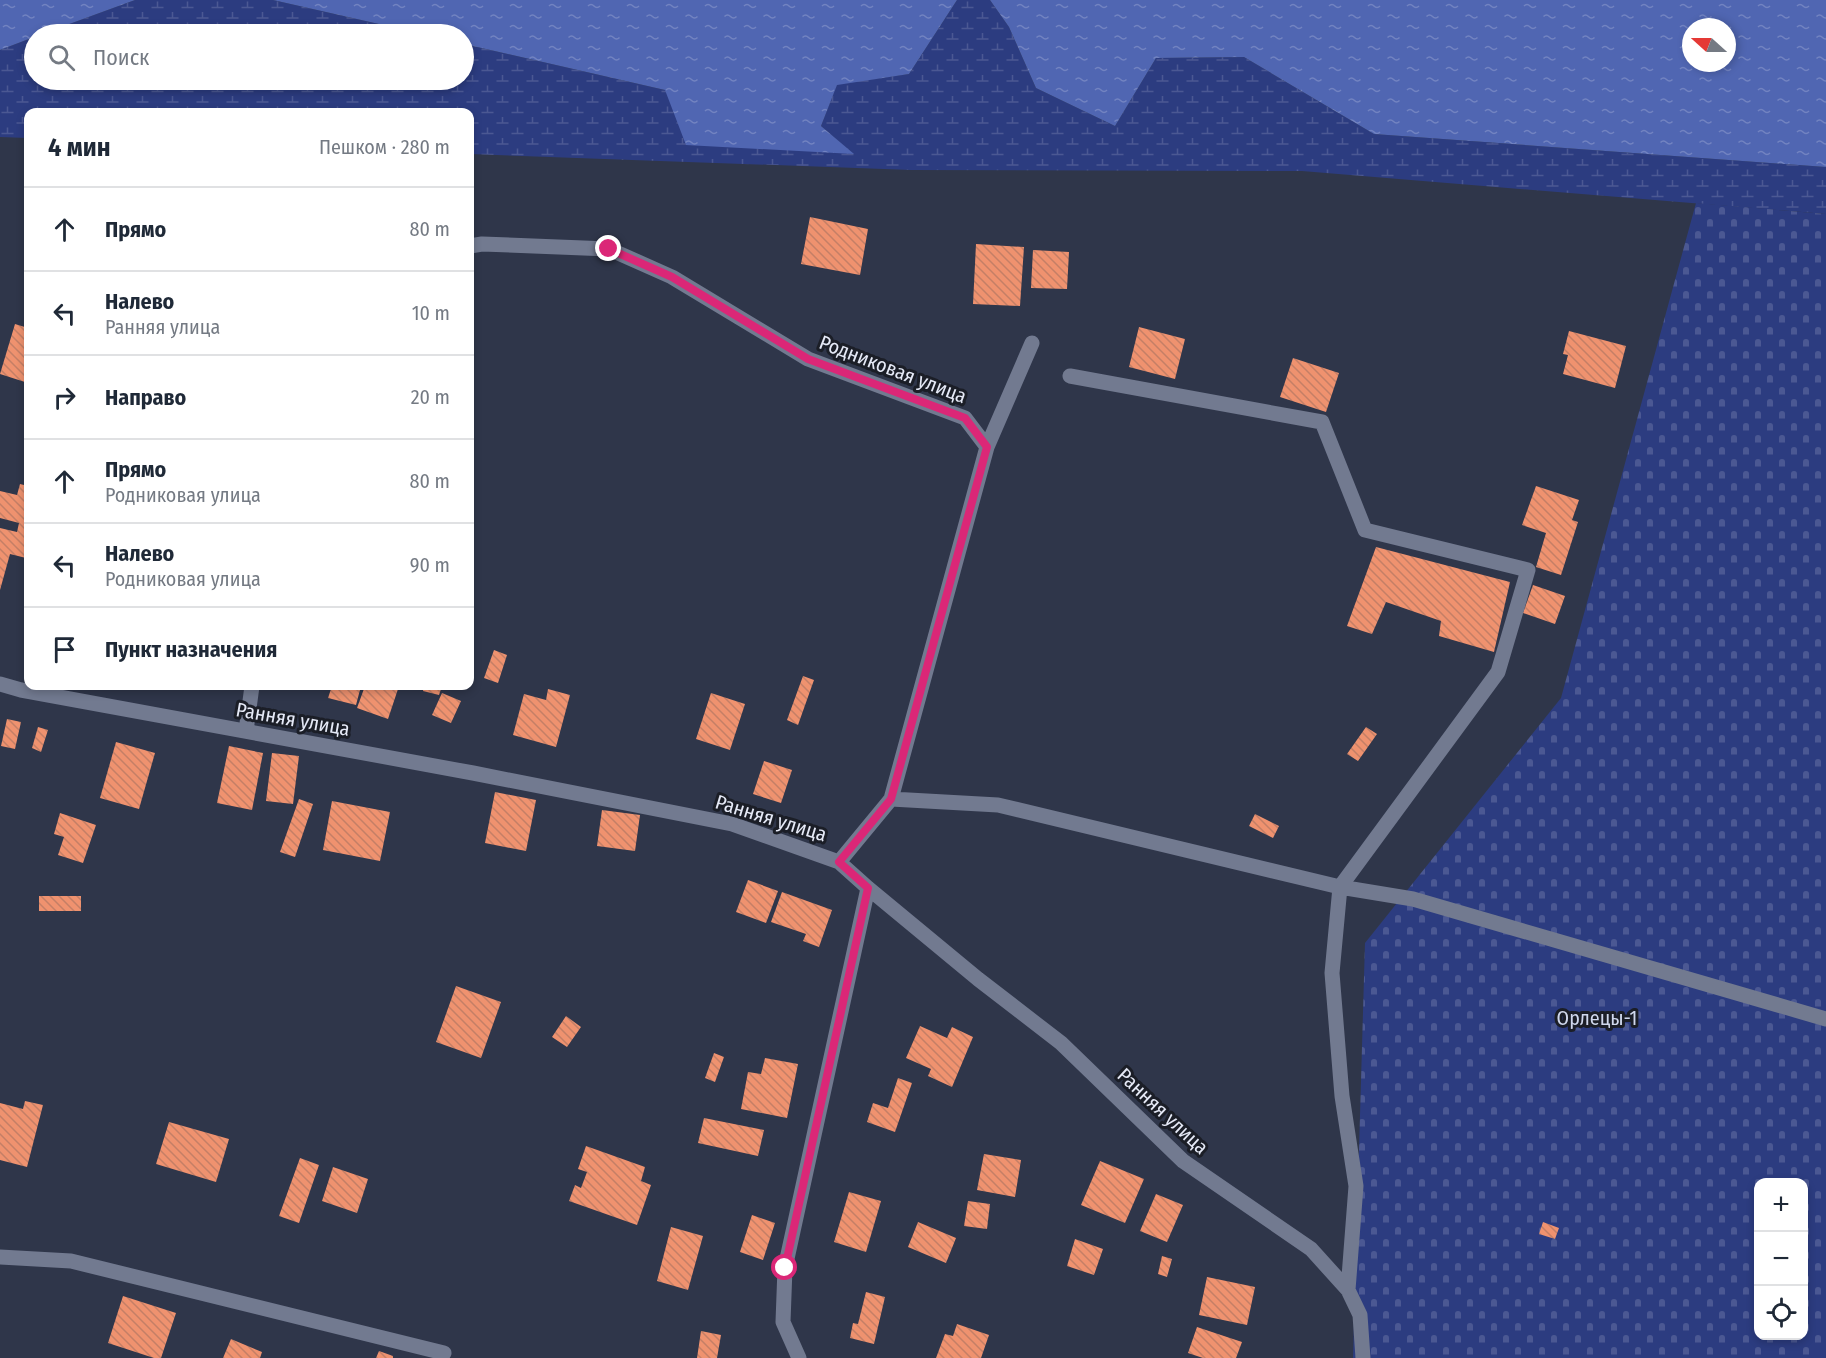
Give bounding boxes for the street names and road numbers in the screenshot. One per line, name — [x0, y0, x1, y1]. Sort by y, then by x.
street label: Родниковая улица — [816, 330, 970, 408]
street label: Ранняя улица — [234, 697, 352, 741]
street label: Ранняя улица — [712, 790, 830, 846]
street label: Ранняя улица — [1113, 1063, 1213, 1159]

